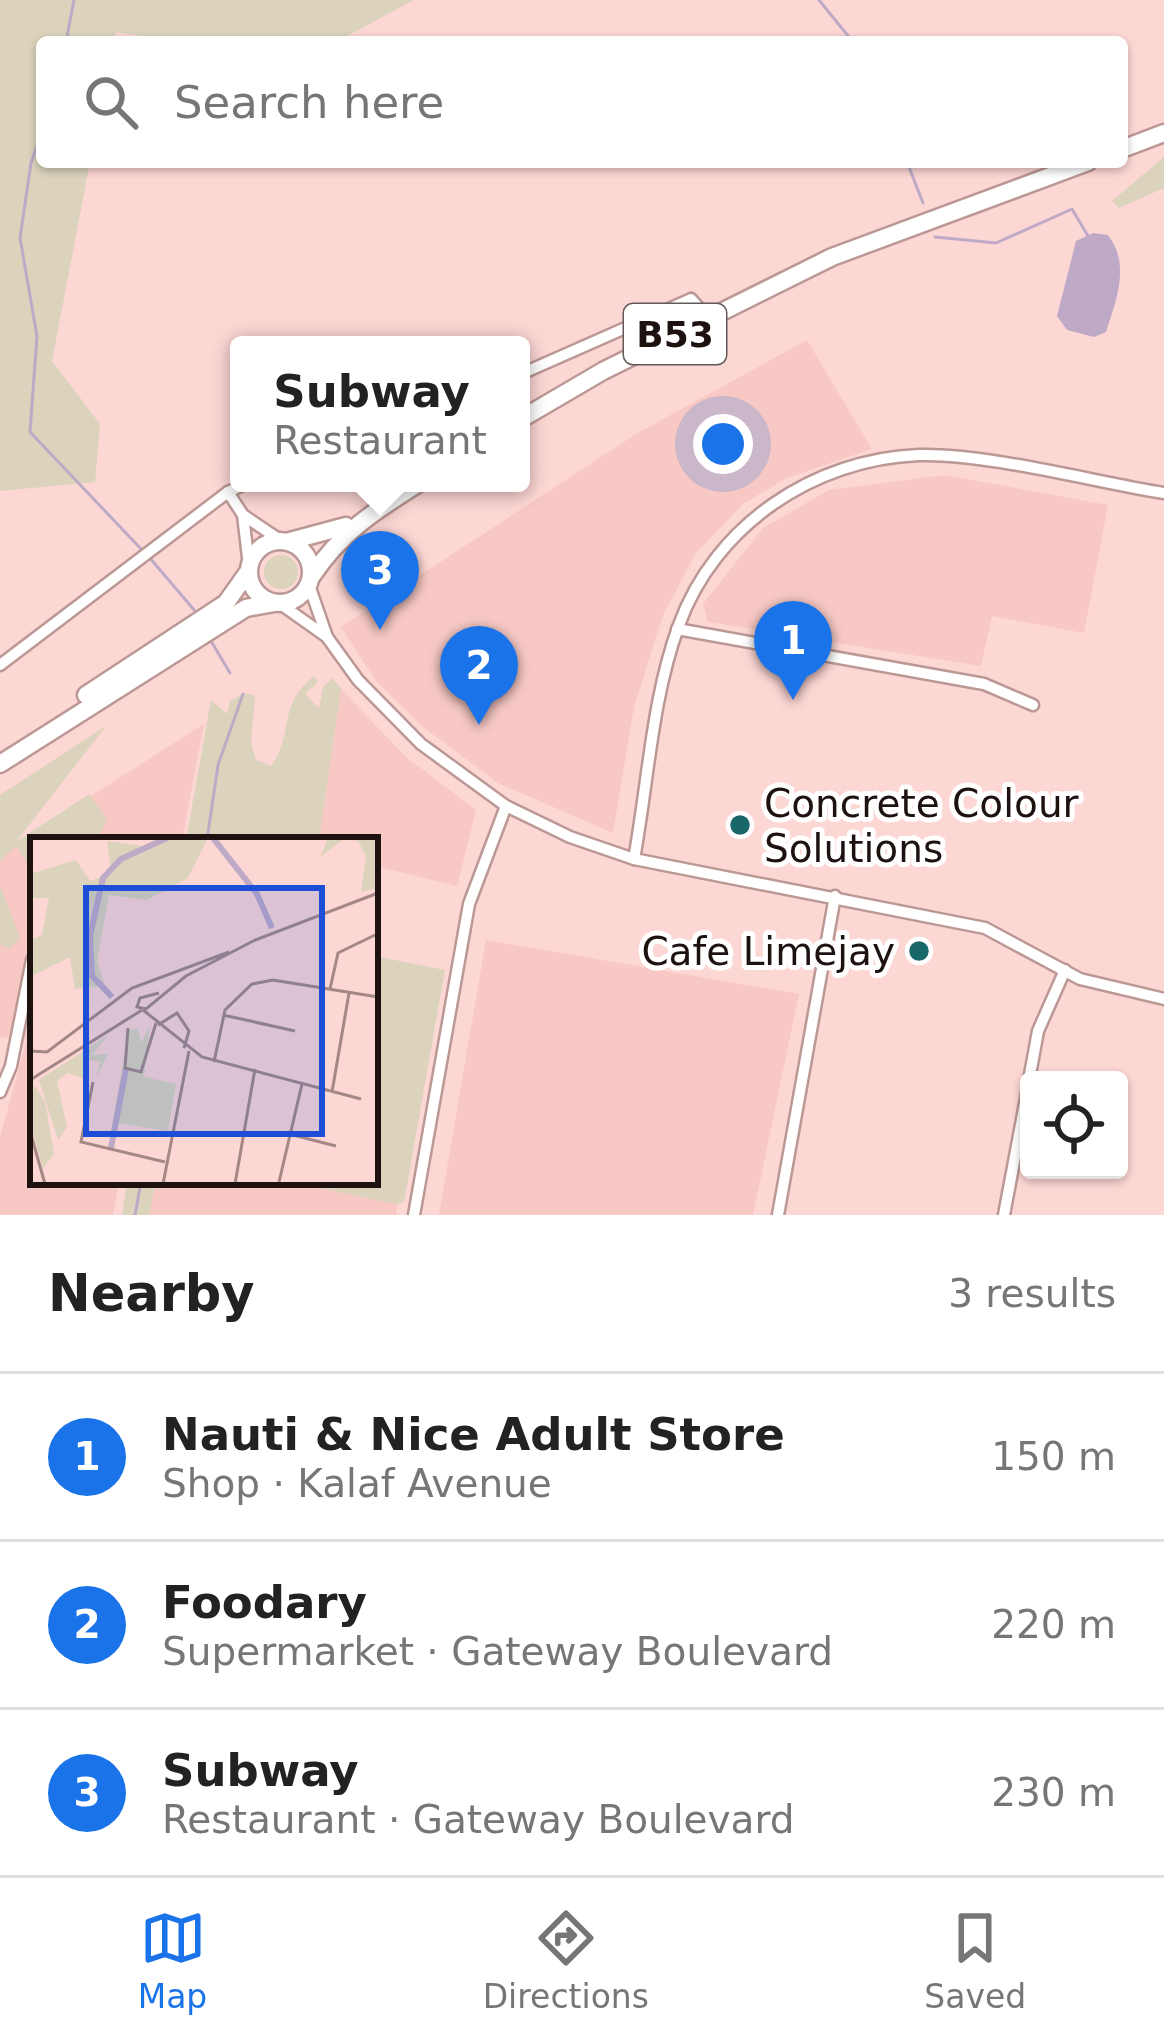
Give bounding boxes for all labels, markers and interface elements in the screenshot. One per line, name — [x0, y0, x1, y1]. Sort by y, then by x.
search box — [36, 36, 1128, 168]
icon: search — [78, 69, 144, 135]
text: Search here — [174, 76, 444, 129]
road number: B53 — [624, 304, 726, 364]
popup — [230, 336, 530, 492]
text: Subway — [273, 365, 470, 418]
your location — [693, 414, 753, 474]
text: Restaurant — [273, 418, 487, 463]
pin: 3 — [341, 531, 419, 630]
pin: 1 — [754, 601, 832, 700]
pin: 2 — [440, 626, 518, 725]
place label: Concrete Colour Solutions — [764, 781, 1080, 871]
marker: Concrete Colour Solutions — [727, 812, 753, 838]
inset map — [30, 837, 378, 1185]
place label: Cafe Limejay — [641, 929, 895, 974]
marker: Cafe Limejay — [906, 938, 932, 964]
map controls — [1020, 1071, 1128, 1179]
button: locate — [1020, 1071, 1128, 1179]
text: Nearby — [48, 1264, 255, 1323]
text: 3 results — [948, 1271, 1116, 1316]
text: Nauti & Nice Adult Store — [162, 1408, 785, 1461]
text: 1 — [73, 1434, 101, 1479]
text: 150 m — [991, 1434, 1116, 1479]
text: Shop · Kalaf Avenue — [162, 1461, 552, 1506]
text: Foodary — [162, 1576, 367, 1629]
text: 2 — [73, 1602, 101, 1647]
text: 220 m — [991, 1602, 1116, 1647]
text: Supermarket · Gateway Boulevard — [162, 1629, 833, 1674]
text: Subway — [162, 1744, 359, 1797]
text: 3 — [73, 1770, 101, 1815]
text: 230 m — [991, 1770, 1116, 1815]
text: Restaurant · Gateway Boulevard — [162, 1797, 795, 1842]
tab: Map — [138, 1905, 207, 2016]
tab: Directions — [483, 1905, 649, 2016]
tab: Saved — [924, 1905, 1026, 2016]

